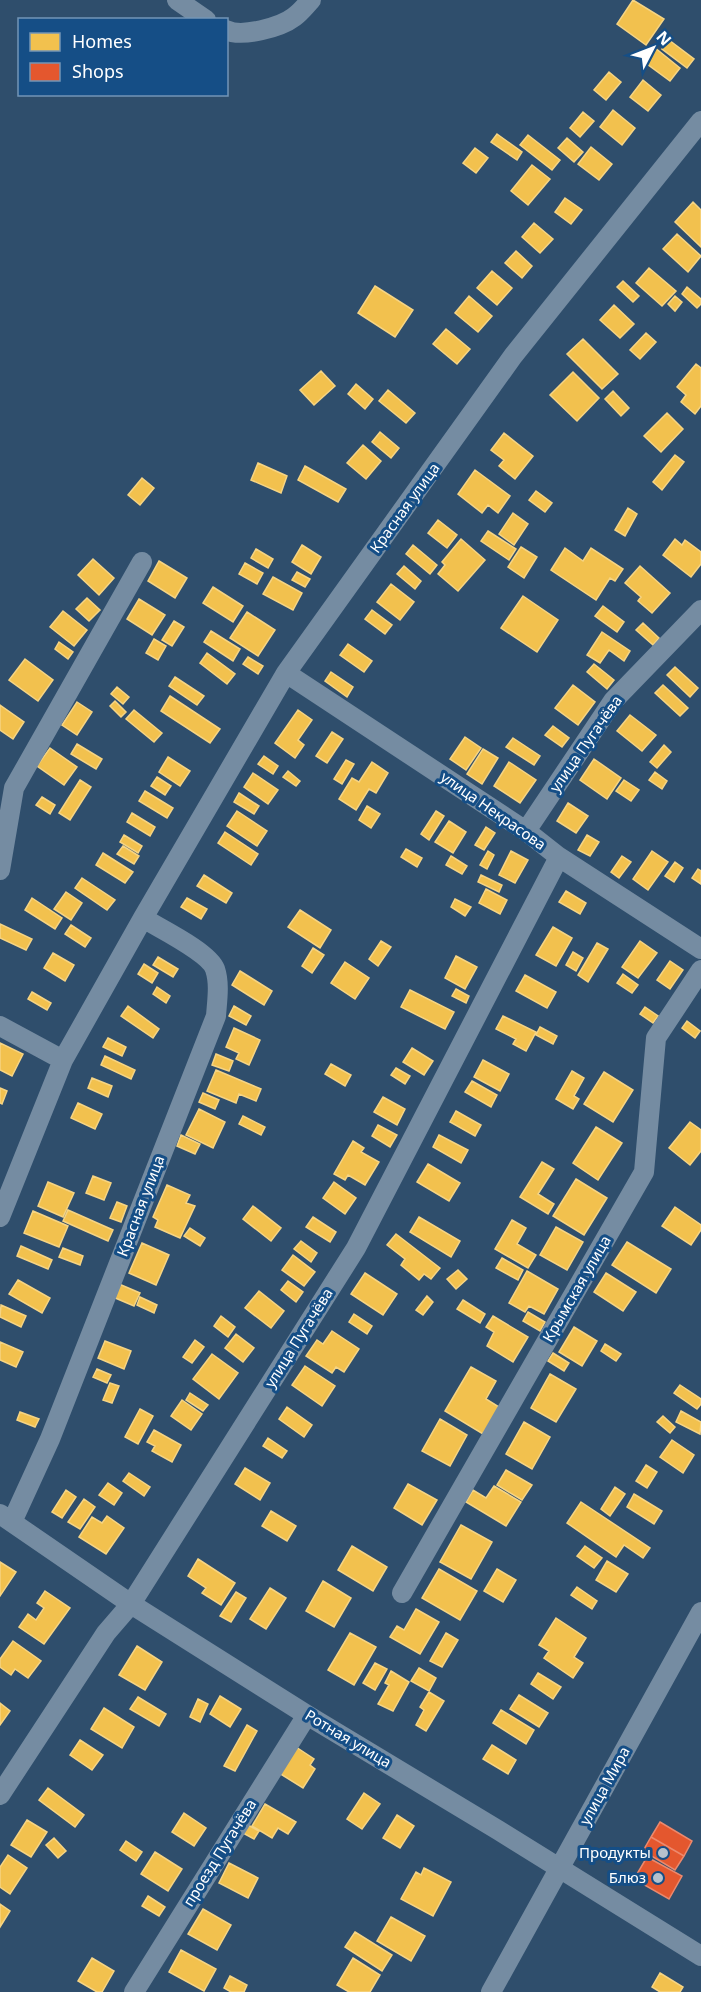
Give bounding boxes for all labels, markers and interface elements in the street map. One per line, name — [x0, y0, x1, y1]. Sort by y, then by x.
legend — [18, 18, 228, 96]
north arrow — [623, 18, 683, 78]
text: N — [652, 26, 677, 50]
text: Homes — [72, 29, 132, 53]
text: Shops — [72, 59, 124, 83]
street label: Красная улица — [365, 458, 444, 557]
street label: улица Пугачёва — [544, 691, 626, 796]
street label: улица Некрасова — [437, 766, 550, 854]
street label: Красная улица — [112, 1152, 169, 1259]
street label: Крымская улица — [538, 1232, 615, 1345]
street label: улица Пугачёва — [259, 1284, 337, 1391]
street label: Ротная улица — [302, 1705, 395, 1772]
street label: улица Мира — [574, 1743, 634, 1828]
street label: проезд Пугачёва — [178, 1795, 260, 1910]
place label: Продукты — [579, 1842, 651, 1862]
marker: Продукты — [656, 1846, 670, 1860]
place label: Блюз — [609, 1867, 646, 1887]
marker: Блюз — [651, 1871, 665, 1885]

